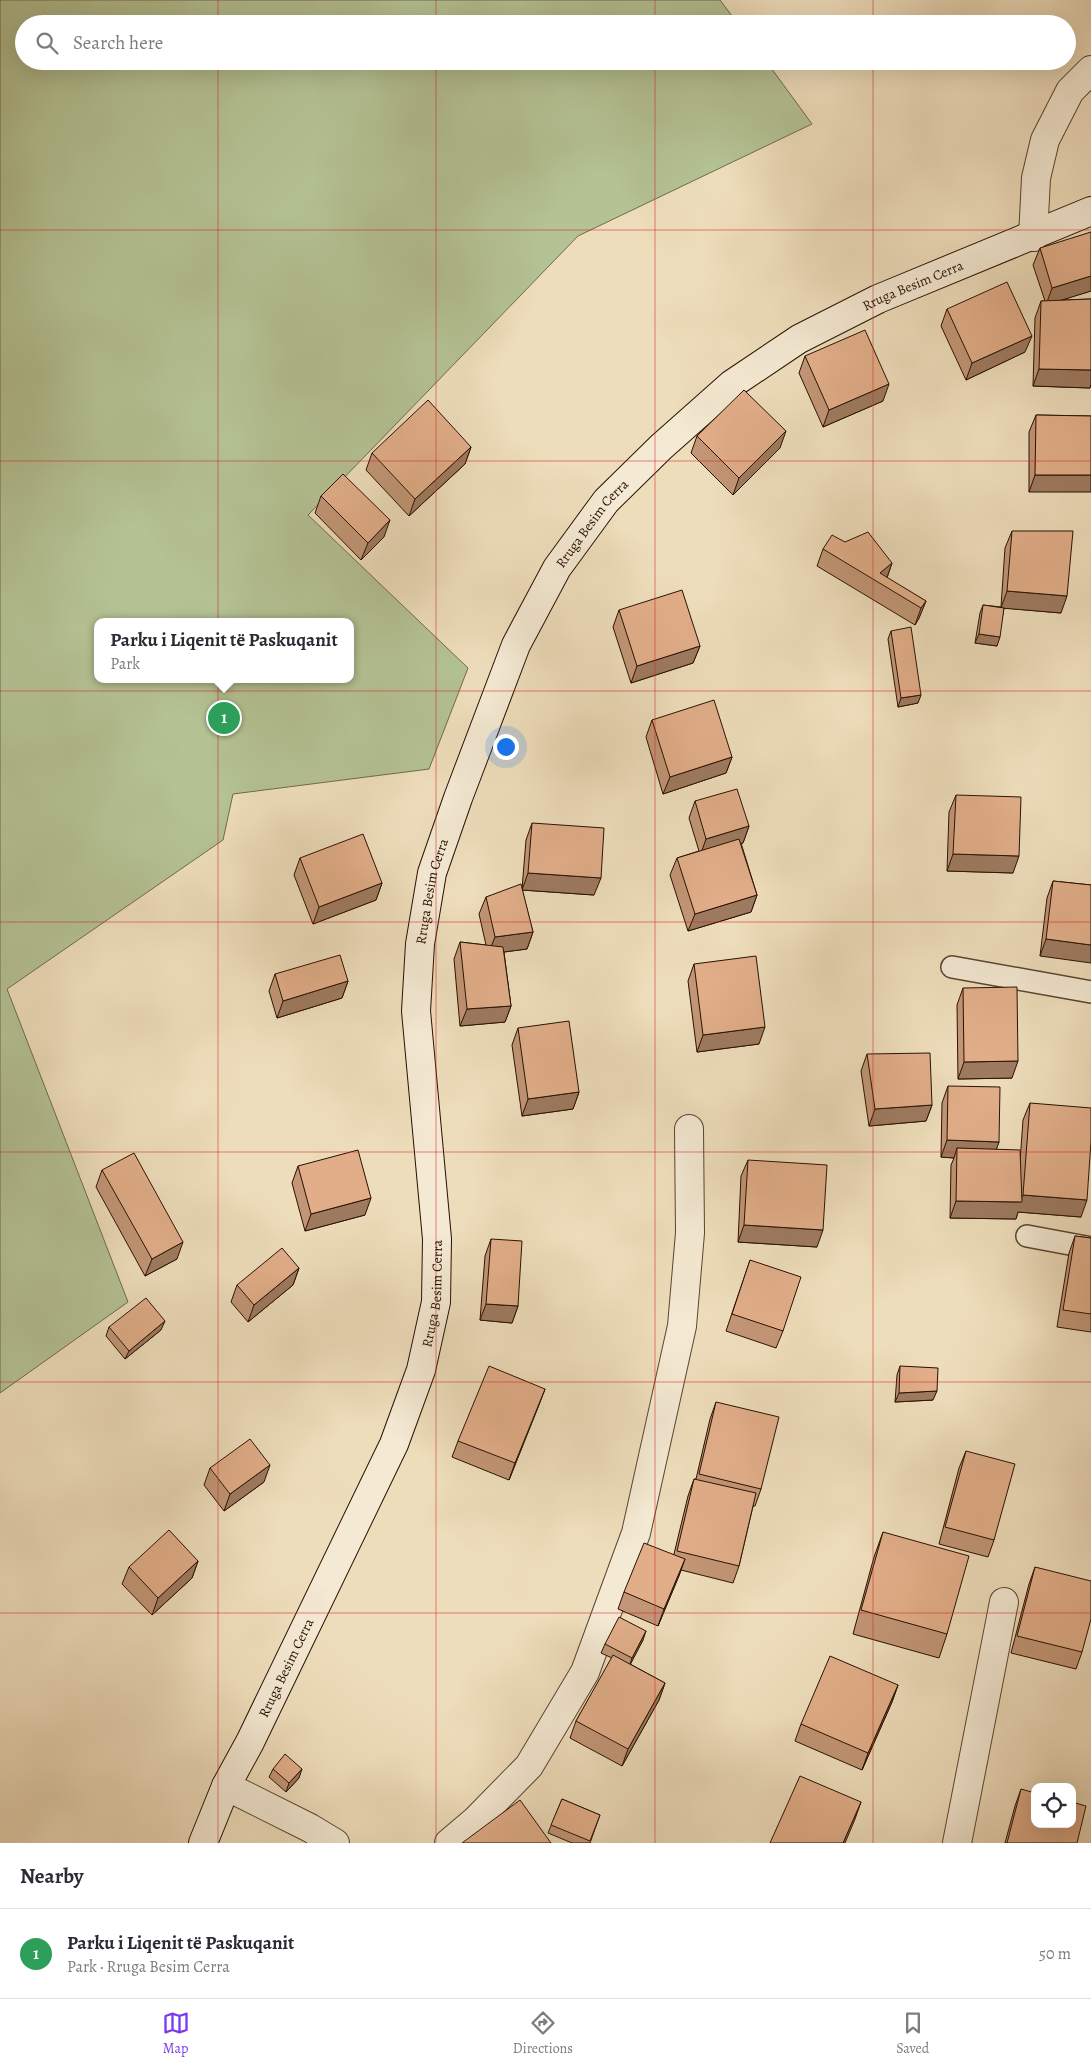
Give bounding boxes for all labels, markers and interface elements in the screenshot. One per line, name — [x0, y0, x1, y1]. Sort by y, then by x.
search box — [15, 15, 1076, 70]
icon: search — [33, 29, 61, 57]
text: Search here — [73, 30, 163, 56]
street label: Rruga Besim Cerra — [859, 256, 967, 315]
street label: Rruga Besim Cerra — [551, 475, 633, 572]
popup — [94, 618, 354, 683]
text: Parku i Liqenit të Paskuqanit — [110, 627, 338, 653]
text: Park — [110, 653, 140, 675]
pin: 1 — [208, 699, 240, 737]
your location — [493, 734, 519, 760]
street label: Rruga Besim Cerra — [411, 836, 453, 946]
street label: Rruga Besim Cerra — [417, 1239, 447, 1349]
street label: Rruga Besim Cerra — [254, 1615, 319, 1721]
map controls — [1031, 1783, 1076, 1828]
button: locate — [1031, 1783, 1076, 1828]
text: Nearby — [20, 1862, 83, 1890]
text: Parku i Liqenit të Paskuqanit — [67, 1930, 294, 1956]
text: 1 — [33, 1943, 39, 1965]
text: 50 m — [1039, 1943, 1071, 1965]
text: Park · Rruga Besim Cerra — [67, 1956, 230, 1978]
tab: Map — [162, 2009, 190, 2058]
tab: Directions — [513, 2009, 573, 2058]
tab: Saved — [896, 2009, 929, 2058]

